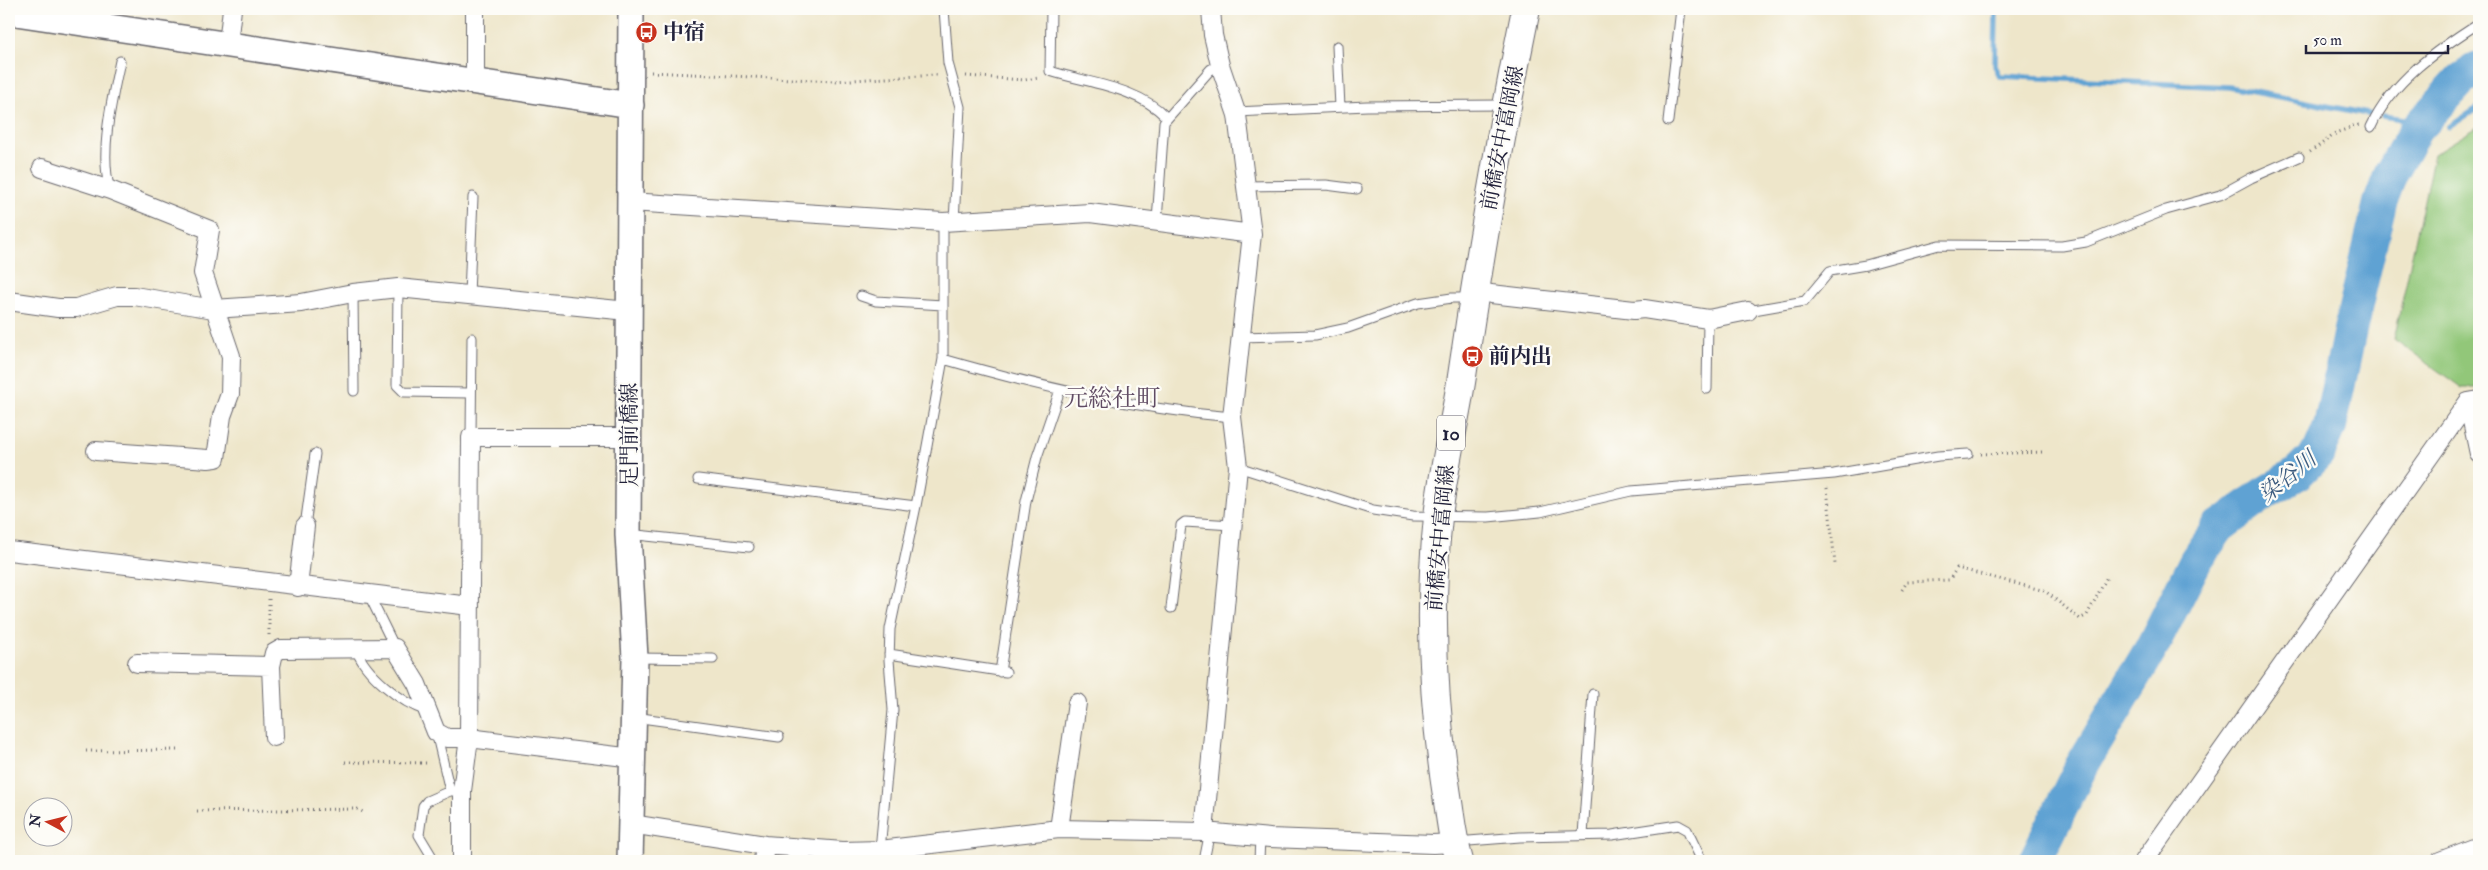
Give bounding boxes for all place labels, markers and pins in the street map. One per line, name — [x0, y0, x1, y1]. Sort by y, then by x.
place label: 中宿 — [663, 19, 705, 46]
bus stop icon: 中宿 — [635, 20, 659, 44]
place label: 前内出 — [1489, 343, 1552, 370]
bus stop icon: 前内出 — [1461, 344, 1485, 368]

